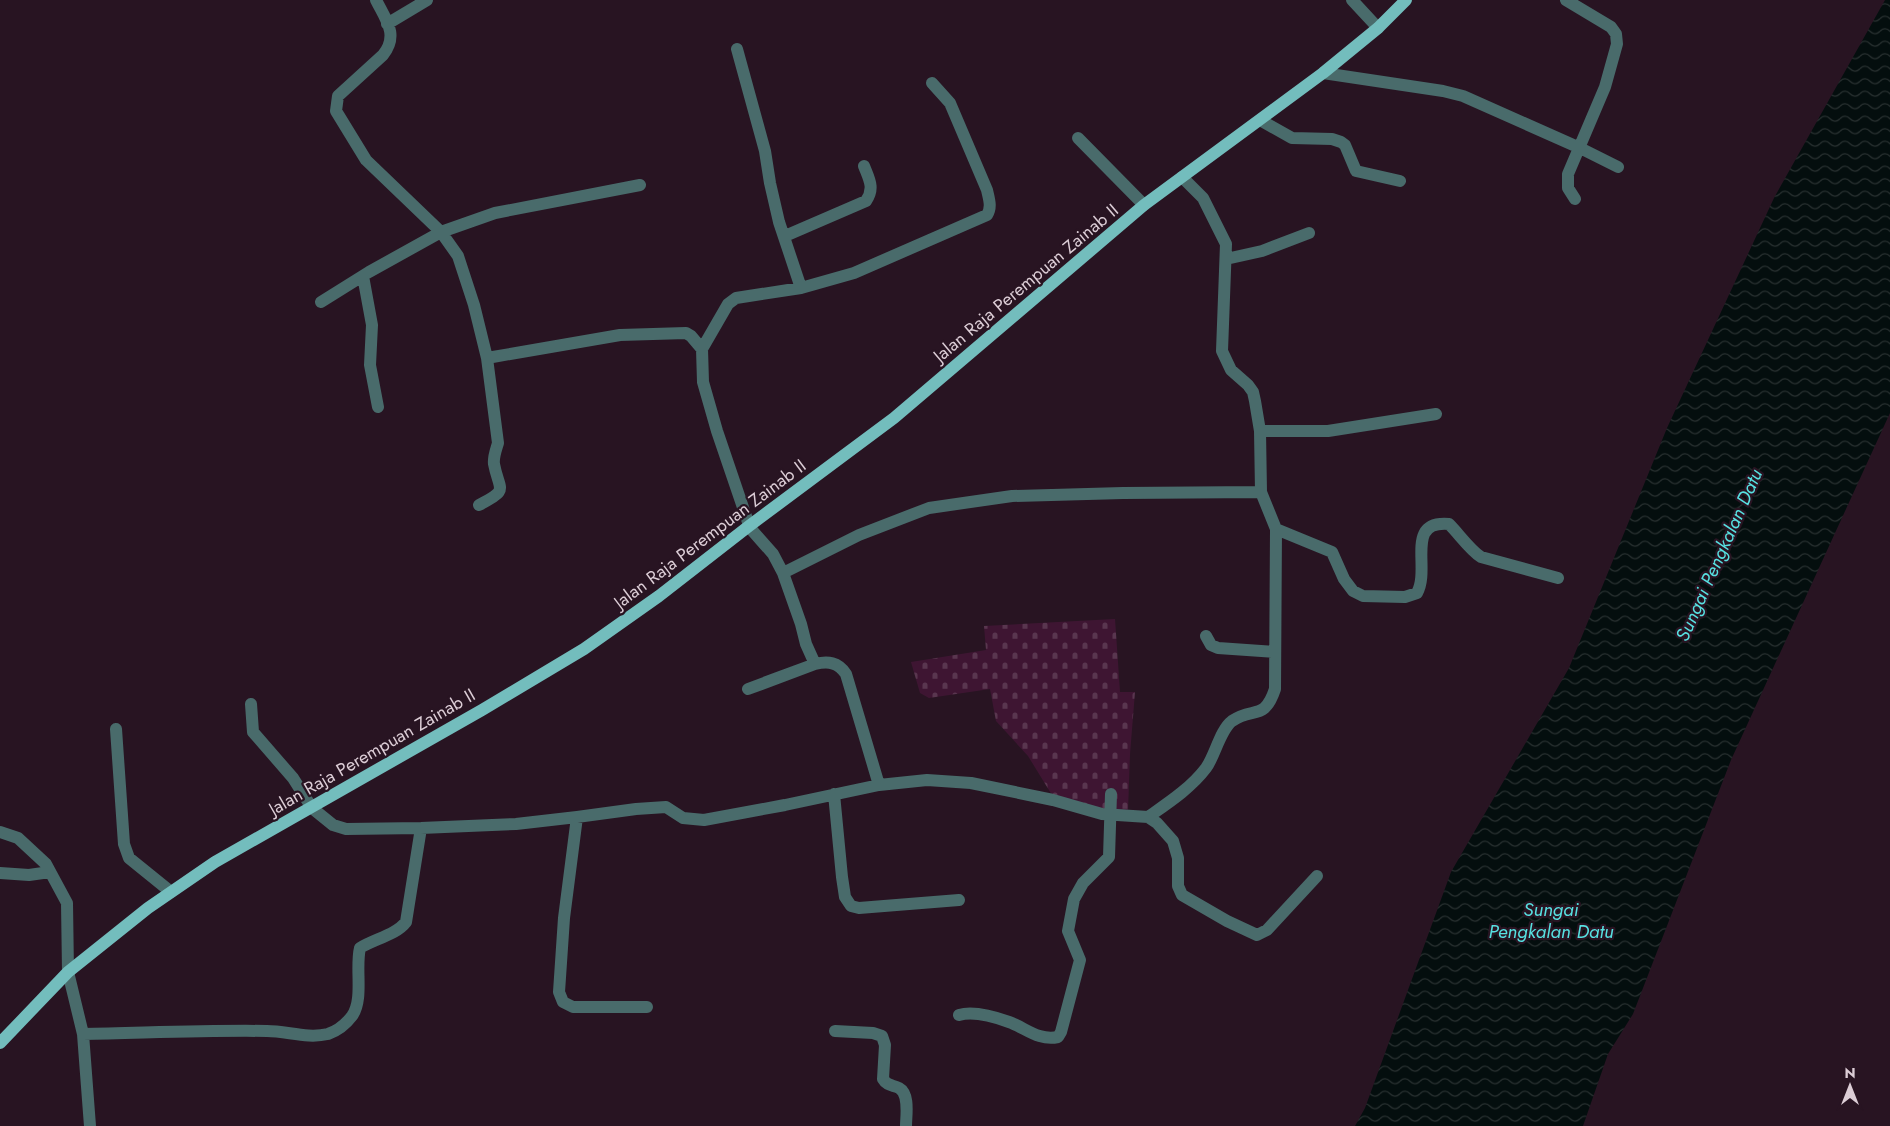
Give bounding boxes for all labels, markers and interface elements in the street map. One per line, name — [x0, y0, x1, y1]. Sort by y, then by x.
street label: Jalan Raja Perempuan Zainab II — [926, 198, 1124, 370]
street label: Jalan Raja Perempuan Zainab II — [607, 453, 812, 616]
water label: Sungai Pengkalan Datu — [1669, 464, 1769, 645]
street label: Jalan Raja Perempuan Zainab II — [262, 682, 480, 823]
water label: Sungai Pengkalan Datu — [1488, 896, 1614, 945]
north arrow — [1825, 1061, 1875, 1111]
text: N — [1844, 1063, 1856, 1083]

